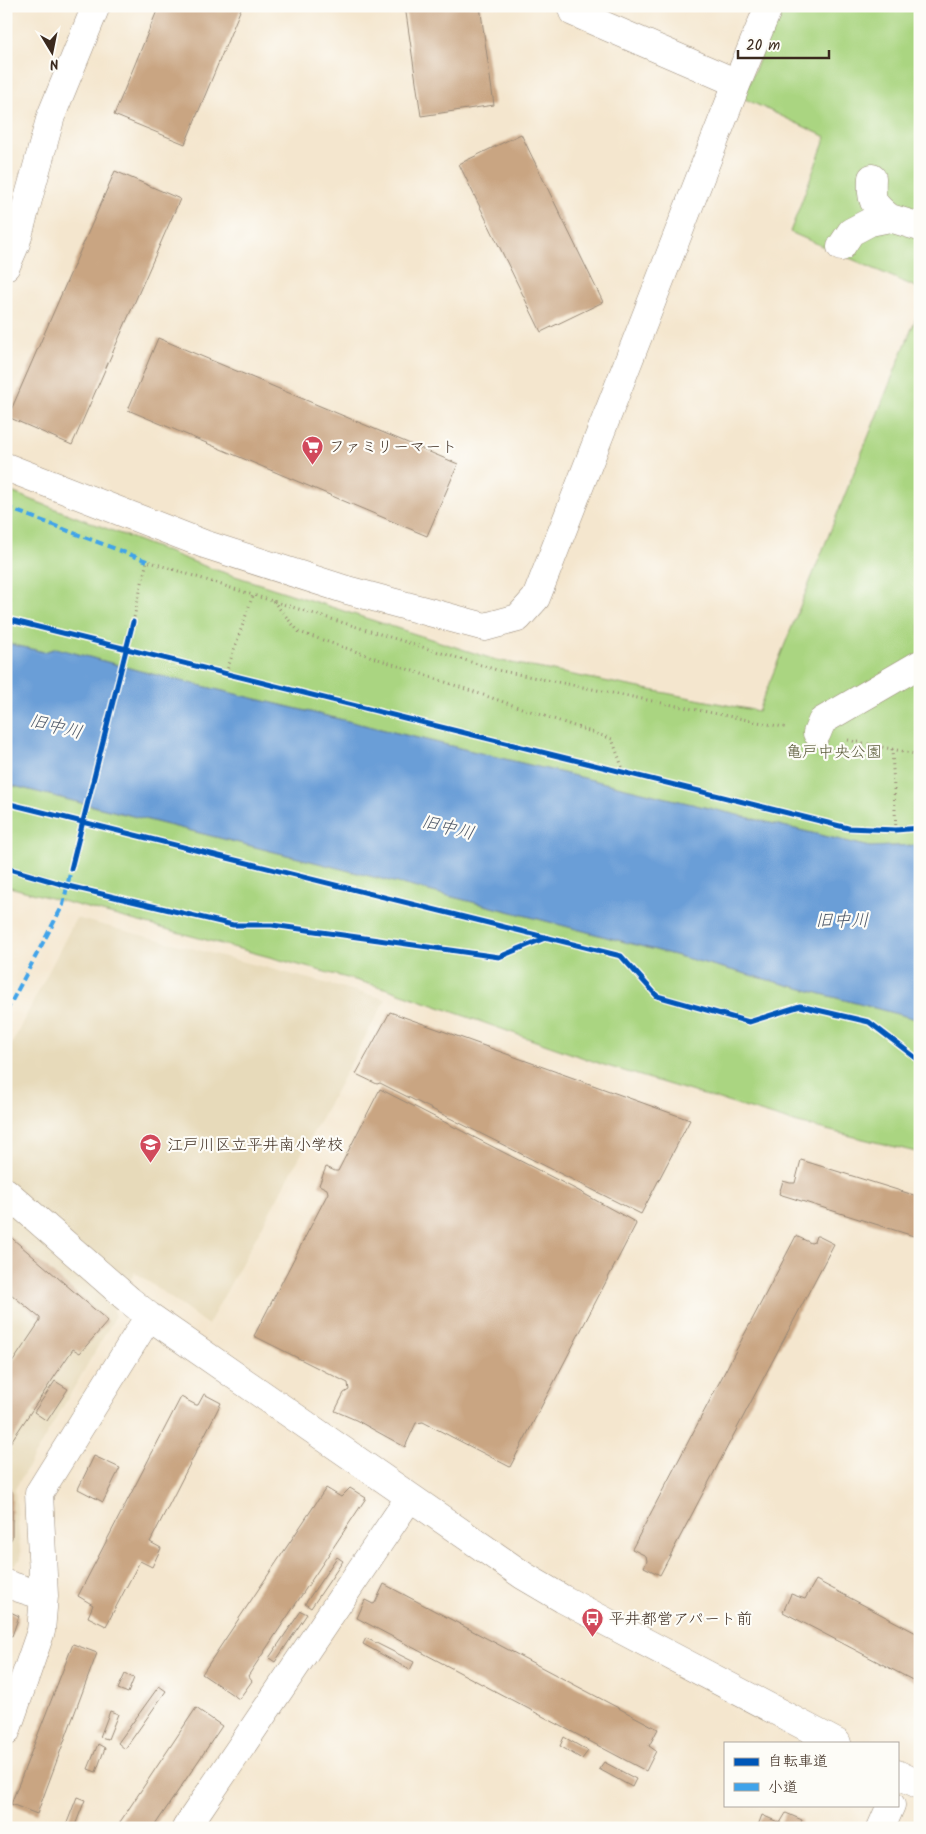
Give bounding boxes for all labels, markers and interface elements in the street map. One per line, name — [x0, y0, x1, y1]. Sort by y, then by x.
north arrow — [28, 28, 78, 78]
scale bar — [738, 28, 830, 60]
text: 20 m — [746, 34, 780, 58]
text: N — [48, 52, 60, 75]
supermarket icon: ファミリーマート — [301, 434, 325, 465]
place label: ファミリーマート — [329, 435, 457, 460]
water label: 旧中川 — [26, 707, 85, 748]
park label: 亀戸中央公園 — [786, 740, 882, 765]
water label: 旧中川 — [418, 808, 477, 849]
water label: 旧中川 — [815, 907, 869, 936]
school or university icon: 江戸川区立平井南小学校 — [139, 1132, 163, 1163]
place label: 江戸川区立平井南小学校 — [167, 1133, 343, 1158]
bus stop icon: 平井都営アパート前 — [581, 1606, 605, 1637]
place label: 平井都営アパート前 — [609, 1607, 752, 1632]
legend — [724, 1742, 898, 1806]
text: 自転車道 — [768, 1750, 828, 1774]
text: 小道 — [768, 1776, 798, 1800]

